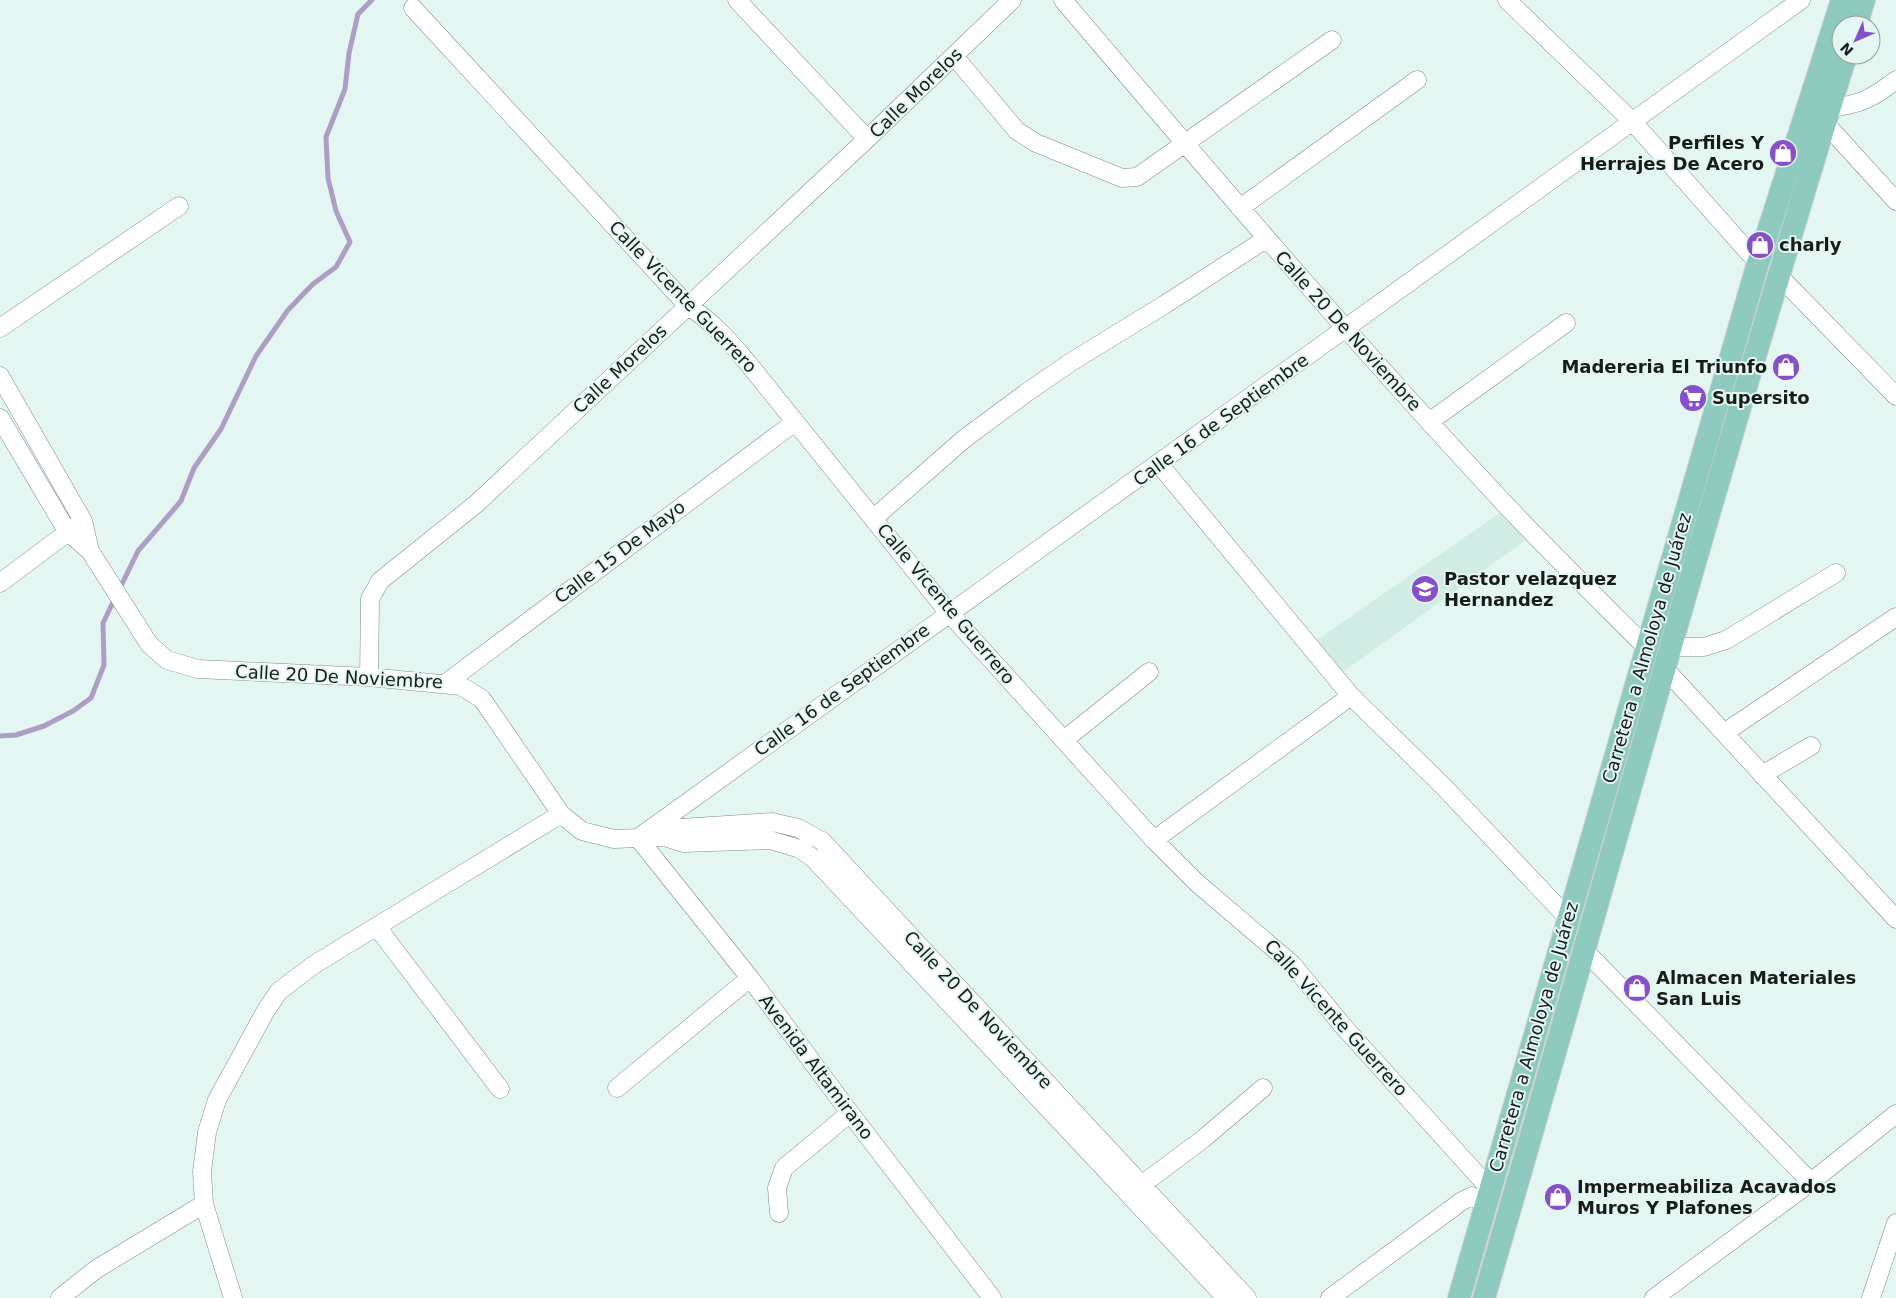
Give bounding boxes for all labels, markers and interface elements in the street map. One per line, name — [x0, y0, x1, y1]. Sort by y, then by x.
north arrow — [1831, 15, 1881, 65]
text: N — [1837, 39, 1857, 59]
street label: Calle Morelos — [865, 43, 966, 142]
place label: Perfiles Y Herrajes De Acero — [1580, 132, 1765, 174]
shop icon: Perfiles Y Herrajes De Acero — [1768, 138, 1798, 168]
street label: Calle Vicente Guerrero — [605, 216, 761, 377]
shop icon: charly — [1745, 230, 1775, 260]
place label: charly — [1779, 234, 1842, 255]
street label: Calle 20 De Noviembre — [1271, 246, 1426, 415]
street label: Calle Morelos — [568, 320, 671, 417]
street label: Calle 16 de Septiembre — [1129, 349, 1312, 490]
shop icon: Madereria El Triunfo — [1771, 352, 1801, 382]
place label: Madereria El Triunfo — [1561, 356, 1767, 377]
supermarket icon: Supersito — [1678, 383, 1708, 413]
place label: Supersito — [1712, 387, 1810, 408]
street label: Calle 15 De Mayo — [550, 496, 689, 608]
street label: Carretera a Almoloya de Juárez — [1598, 510, 1695, 786]
street label: Calle Vicente Guerrero — [873, 519, 1020, 688]
place label: Pastor velazquez Hernandez — [1444, 568, 1617, 610]
school or university icon: Pastor velazquez Hernandez — [1410, 574, 1440, 604]
street label: Calle 16 de Septiembre — [750, 619, 933, 760]
street label: Calle 20 De Noviembre — [235, 661, 443, 692]
street label: Carretera a Almoloya de Juárez — [1485, 899, 1582, 1175]
street label: Calle 20 De Noviembre — [900, 926, 1057, 1093]
street label: Calle Vicente Guerrero — [1261, 935, 1412, 1100]
place label: Almacen Materiales San Luis — [1656, 967, 1856, 1009]
shop icon: Almacen Materiales San Luis — [1622, 973, 1652, 1003]
street label: Avenida Altamirano — [755, 990, 878, 1143]
place label: Impermeabiliza Acavados Muros Y Plafones — [1577, 1176, 1836, 1218]
shop icon: Impermeabiliza Acavados Muros Y Plafones — [1543, 1182, 1573, 1212]

